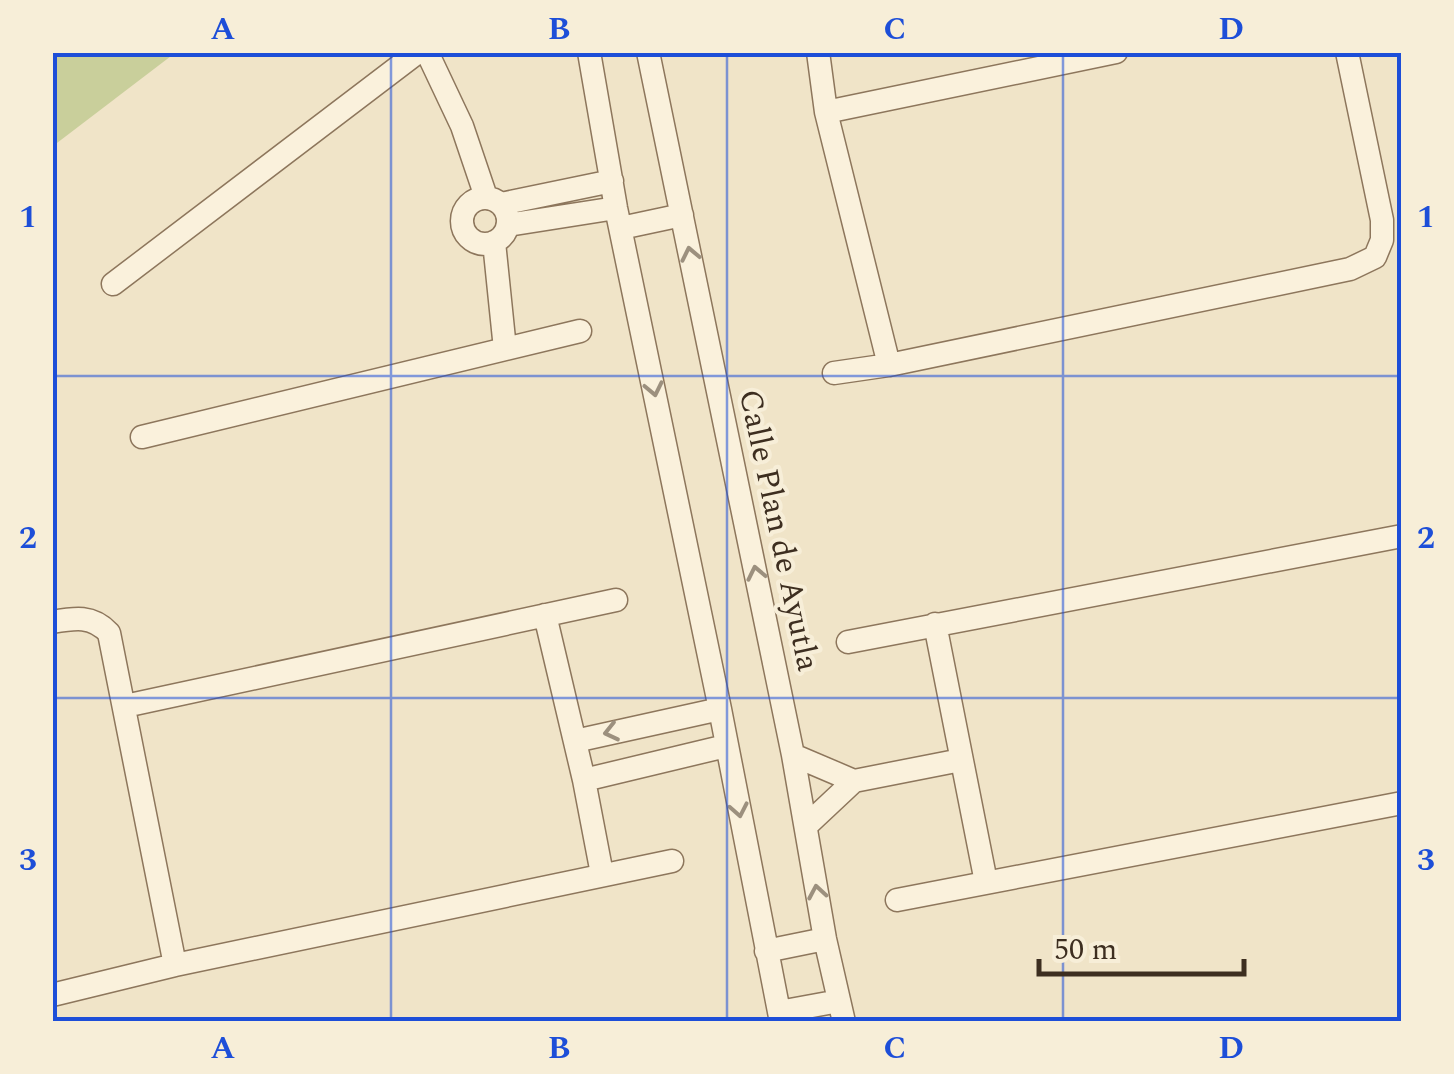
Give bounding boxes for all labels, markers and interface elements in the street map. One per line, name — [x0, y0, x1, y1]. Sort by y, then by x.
text: A — [211, 5, 236, 54]
text: B — [548, 5, 570, 54]
text: C — [884, 5, 906, 54]
text: D — [1218, 5, 1244, 54]
text: 1 — [19, 193, 37, 242]
text: 1 — [1417, 193, 1435, 242]
one-way arrow — [680, 246, 701, 263]
one-way arrow — [642, 380, 663, 397]
street label: Calle Plan de Ayutla — [725, 385, 832, 676]
text: 2 — [19, 514, 37, 563]
text: 2 — [1417, 514, 1435, 563]
one-way arrow — [746, 564, 767, 581]
one-way arrow — [603, 720, 620, 741]
one-way arrow — [727, 801, 748, 818]
text: 3 — [19, 836, 37, 885]
text: 3 — [1417, 836, 1435, 885]
one-way arrow — [807, 883, 828, 900]
scale bar — [1039, 914, 1244, 976]
text: 50 m — [1054, 927, 1117, 973]
text: A — [211, 1024, 236, 1073]
text: B — [548, 1024, 570, 1073]
text: C — [884, 1024, 906, 1073]
text: D — [1218, 1024, 1244, 1073]

